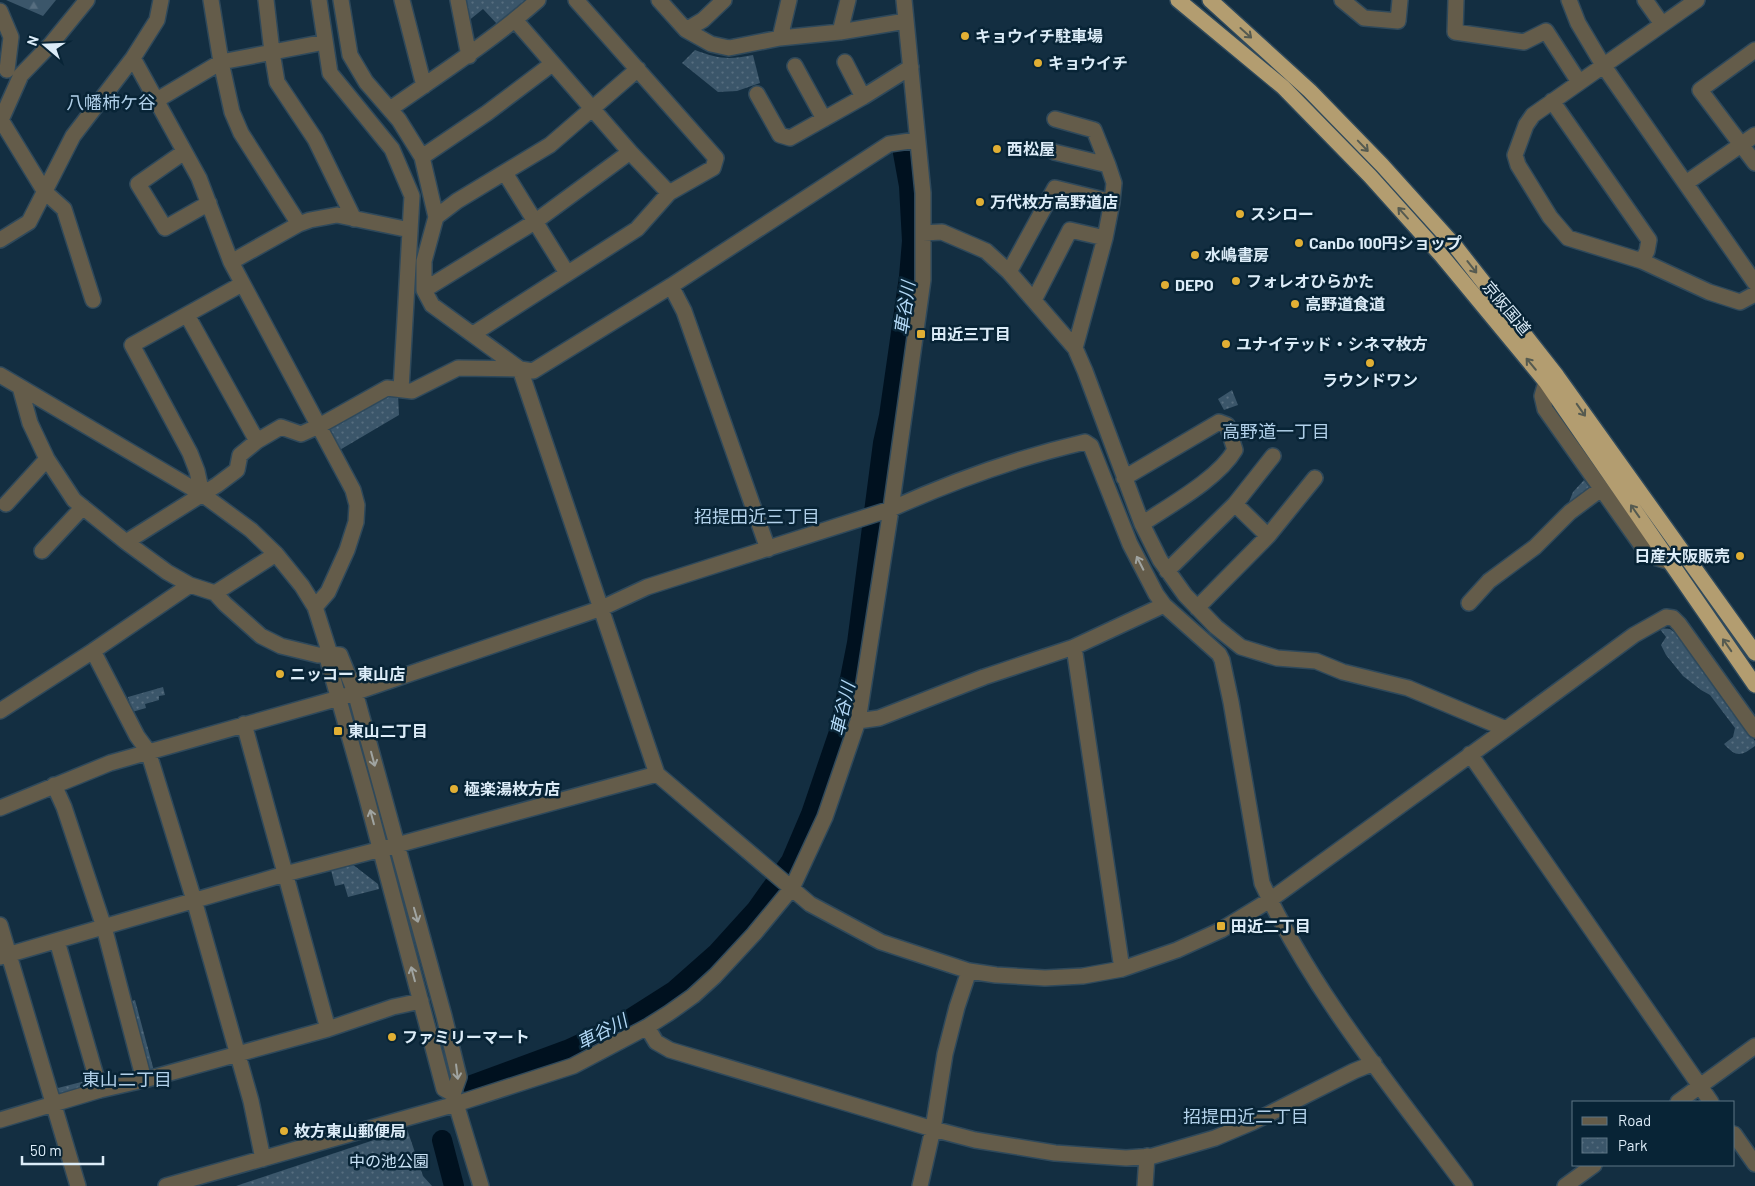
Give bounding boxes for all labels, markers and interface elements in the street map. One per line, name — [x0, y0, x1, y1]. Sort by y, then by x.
north arrow — [20, 20, 70, 70]
place label: キョウイチ駐車場 — [975, 26, 1103, 45]
one-way arrow — [1240, 27, 1253, 39]
marker: キョウイチ駐車場 — [959, 30, 971, 42]
text: N — [23, 33, 42, 48]
place label: キョウイチ — [1048, 53, 1128, 72]
marker: キョウイチ — [1032, 57, 1044, 69]
district label: 八幡柿ケ谷 — [66, 91, 156, 113]
place label: 西松屋 — [1007, 139, 1055, 158]
one-way arrow — [1357, 139, 1369, 152]
marker: 西松屋 — [991, 143, 1003, 155]
place label: 万代枚方高野道店 — [990, 192, 1118, 211]
marker: 万代枚方高野道店 — [974, 196, 986, 208]
place label: スシロー — [1250, 204, 1314, 223]
one-way arrow — [1397, 207, 1409, 220]
marker: スシロー — [1234, 208, 1246, 220]
place label: CanDo 100円ショップ — [1309, 233, 1462, 252]
marker: CanDo 100円ショップ — [1293, 237, 1305, 249]
place label: 水嶋書房 — [1205, 245, 1269, 264]
marker: 水嶋書房 — [1189, 249, 1201, 261]
one-way arrow — [1466, 260, 1477, 273]
place label: フォレオひらかた — [1246, 271, 1374, 290]
place label: DEPO — [1175, 275, 1214, 294]
marker: フォレオひらかた — [1230, 275, 1242, 287]
street label: 京阪国道 — [1480, 277, 1535, 338]
water label: 車谷川 — [889, 278, 919, 336]
marker: DEPO — [1159, 279, 1171, 291]
place label: 高野道食道 — [1305, 294, 1385, 313]
marker: 高野道食道 — [1289, 298, 1301, 310]
place label: 田近三丁目 — [931, 324, 1011, 343]
marker: 田近三丁目 — [915, 328, 927, 340]
place label: ユナイテッド・シネマ枚方 — [1236, 334, 1428, 353]
marker: ユナイテッド・シネマ枚方 — [1220, 338, 1232, 350]
marker: ラウンドワン — [1364, 357, 1376, 369]
one-way arrow — [1525, 358, 1536, 371]
place label: ラウンドワン — [1322, 370, 1418, 389]
one-way arrow — [1576, 402, 1586, 416]
district label: 高野道一丁目 — [1222, 420, 1330, 442]
one-way arrow — [1630, 504, 1640, 518]
district label: 招提田近三丁目 — [694, 505, 820, 527]
place label: 日産大阪販売 — [1634, 546, 1730, 565]
marker: 日産大阪販売 — [1734, 550, 1746, 562]
one-way arrow — [1135, 555, 1145, 570]
one-way arrow — [1722, 638, 1732, 652]
place label: ニッコー 東山店 — [290, 664, 405, 683]
marker: ニッコー 東山店 — [274, 668, 286, 680]
water label: 車谷川 — [825, 678, 859, 738]
place label: 東山二丁目 — [348, 721, 428, 740]
marker: 東山二丁目 — [332, 725, 344, 737]
one-way arrow — [368, 750, 378, 766]
place label: 極楽湯枚方店 — [464, 779, 560, 798]
marker: 極楽湯枚方店 — [448, 783, 460, 795]
one-way arrow — [367, 809, 376, 825]
one-way arrow — [412, 907, 421, 923]
place label: 田近二丁目 — [1231, 916, 1311, 935]
marker: 田近二丁目 — [1215, 920, 1227, 932]
one-way arrow — [408, 966, 418, 982]
water label: 車谷川 — [572, 1008, 632, 1053]
place label: ファミリーマート — [402, 1027, 530, 1046]
marker: ファミリーマート — [386, 1031, 398, 1043]
one-way arrow — [452, 1064, 462, 1080]
district label: 東山二丁目 — [82, 1068, 172, 1090]
legend — [1572, 1101, 1735, 1166]
district label: 招提田近二丁目 — [1183, 1105, 1309, 1127]
text: Road — [1618, 1111, 1651, 1129]
place label: 枚方東山郵便局 — [294, 1121, 406, 1140]
marker: 枚方東山郵便局 — [278, 1125, 290, 1137]
scale bar — [22, 1134, 104, 1166]
text: Park — [1618, 1136, 1648, 1154]
text: 50 m — [30, 1141, 62, 1159]
park label: 中の池公園 — [349, 1151, 429, 1170]

